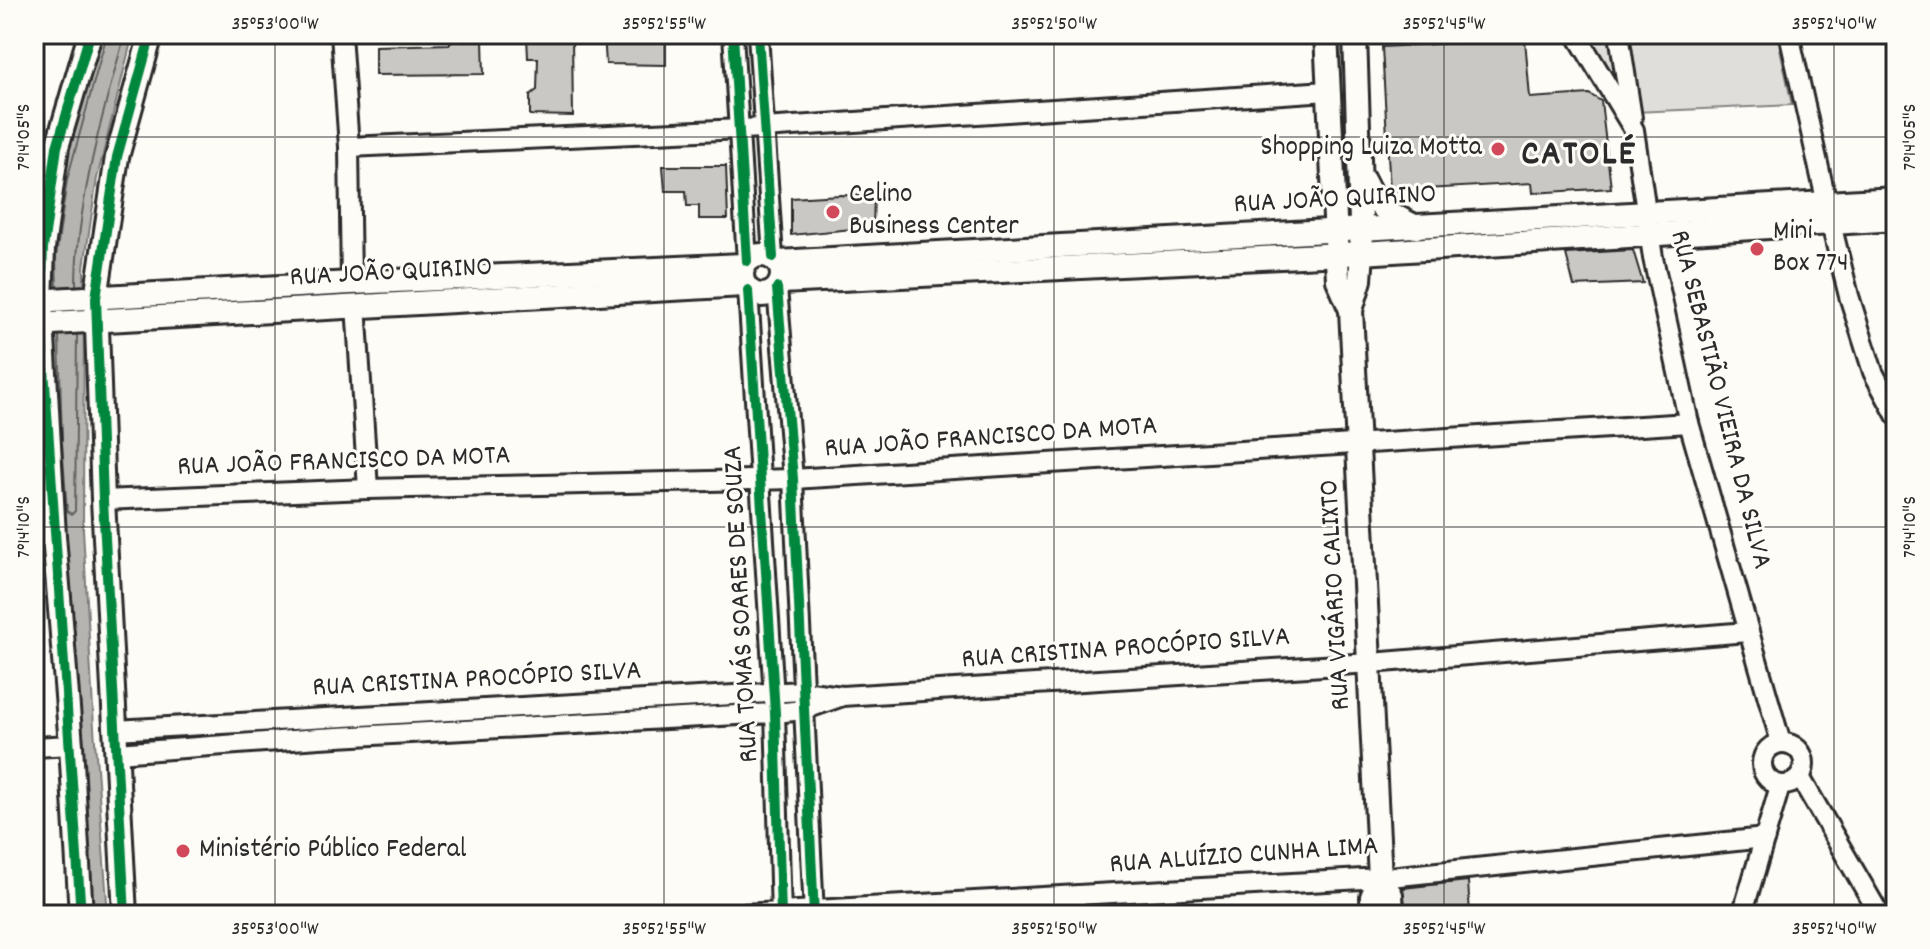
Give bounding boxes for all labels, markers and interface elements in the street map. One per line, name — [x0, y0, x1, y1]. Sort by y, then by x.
text: 35°53'00"W — [231, 11, 319, 39]
text: 35°52'55"W — [622, 11, 706, 39]
text: 35°52'50"W — [1011, 11, 1097, 39]
text: 35°52'45"W — [1403, 11, 1486, 39]
text: 35°52'40"W — [1792, 11, 1877, 39]
text: 7°14'05"S — [11, 104, 39, 170]
text: 7°14'05"S — [1897, 104, 1925, 170]
place label: Shopping Luiza Motta — [1260, 129, 1483, 169]
district label: CATOLÉ — [1521, 130, 1637, 182]
marker: Shopping Luiza Motta — [1489, 140, 1507, 158]
place label: Celino Business Center — [849, 176, 1019, 248]
street label: RUA JOÃO QUIRINO — [1233, 176, 1437, 226]
marker: Celino Business Center — [824, 203, 842, 221]
place label: Mini Box 774 — [1773, 213, 1849, 285]
street label: RUA SEBASTIÃO VIEIRA DA SILVA — [1658, 226, 1780, 574]
marker: Mini Box 774 — [1748, 240, 1766, 258]
street label: RUA JOÃO QUIRINO — [289, 249, 493, 299]
street label: RUA JOÃO FRANCISCO DA MOTA — [823, 407, 1159, 471]
street label: RUA JOÃO FRANCISCO DA MOTA — [177, 437, 511, 489]
street label: RUA TOMÁS SOARES DE SOUZA — [715, 444, 771, 764]
street label: RUA VIGÁRIO CALIXTO — [1311, 479, 1363, 711]
text: 7°14'10"S — [11, 496, 39, 558]
text: 7°14'10"S — [1897, 496, 1925, 558]
street label: RUA CRISTINA PROCÓPIO SILVA — [960, 619, 1292, 681]
street label: RUA CRISTINA PROCÓPIO SILVA — [312, 652, 642, 710]
street label: RUA ALUÍZIO CUNHA LIMA — [1108, 828, 1380, 886]
place label: Ministério Público Federal — [199, 831, 467, 871]
marker: Ministério Público Federal — [174, 842, 192, 860]
text: 35°53'00"W — [231, 916, 319, 944]
text: 35°52'55"W — [622, 916, 706, 944]
text: 35°52'50"W — [1011, 916, 1097, 944]
text: 35°52'45"W — [1403, 916, 1486, 944]
text: 35°52'40"W — [1792, 916, 1877, 944]

